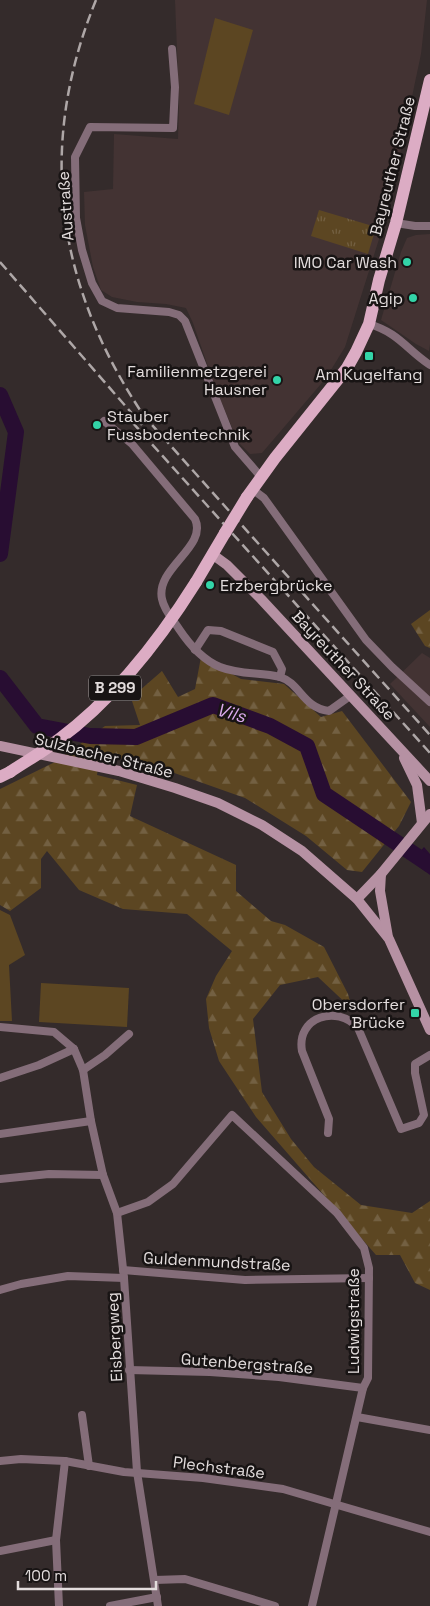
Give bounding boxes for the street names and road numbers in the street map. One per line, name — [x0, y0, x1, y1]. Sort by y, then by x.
street label: Bayreuther Straße — [365, 94, 420, 238]
street label: Austraße — [53, 170, 78, 242]
street label: Bayreuther Straße — [287, 606, 400, 725]
road number: B 299 — [89, 676, 141, 700]
street label: Sulzbacher Straße — [33, 728, 175, 783]
street label: Guldenmundstraße — [143, 1247, 291, 1276]
street label: Ludwigstraße — [343, 1268, 364, 1374]
street label: Eisbergweg — [102, 1292, 127, 1382]
street label: Gutenbergstraße — [180, 1348, 314, 1379]
street label: Plechstraße — [172, 1451, 266, 1484]

